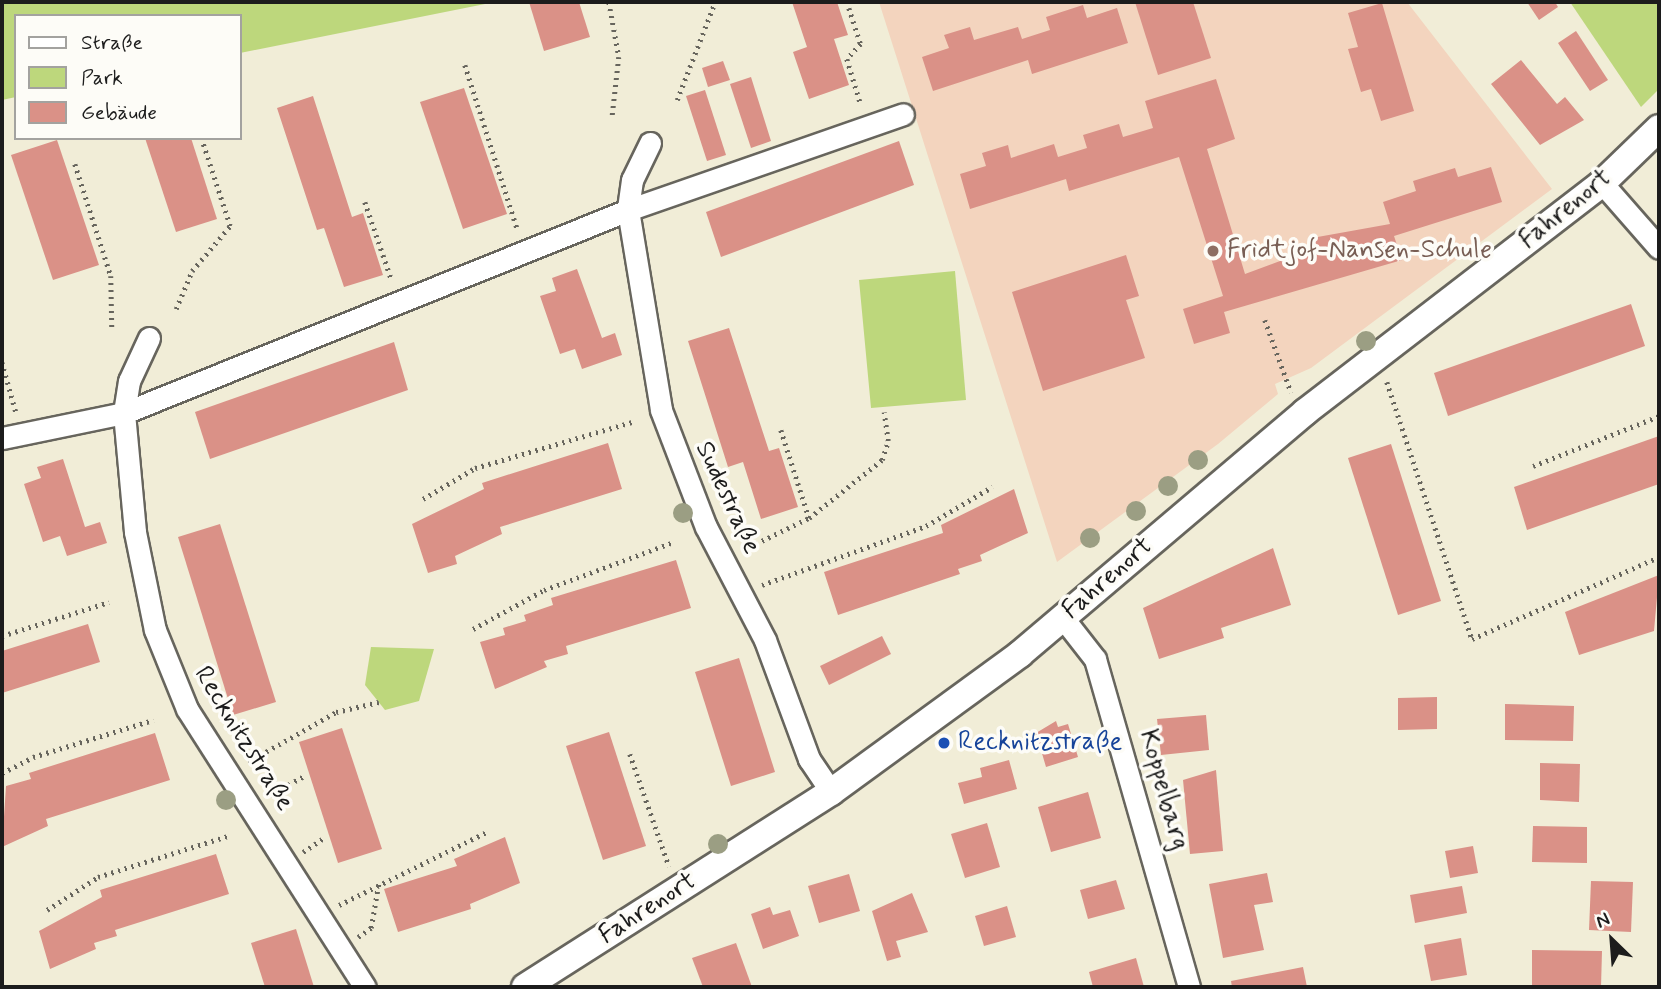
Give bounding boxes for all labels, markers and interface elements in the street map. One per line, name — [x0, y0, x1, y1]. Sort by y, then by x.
legend — [14, 14, 242, 140]
text: Straße — [81, 29, 143, 57]
text: Park — [81, 64, 123, 92]
text: Gebäude — [81, 99, 157, 127]
street label: Fahrenort — [1514, 163, 1618, 257]
place label: Fridtjof-Nansen-Schule — [1227, 235, 1492, 267]
marker: Fridtjof-Nansen-Schule — [1205, 243, 1221, 259]
street label: Sudestraße — [687, 437, 767, 559]
street label: Fahrenort — [1056, 531, 1160, 627]
street label: Recknitzstraße — [186, 661, 300, 817]
street label: Koppelbarg — [1131, 726, 1195, 854]
place label: Recknitzstraße — [958, 727, 1122, 759]
marker: Recknitzstraße — [936, 735, 952, 751]
street label: Fahrenort — [593, 866, 703, 952]
north arrow — [1577, 905, 1647, 975]
text: N — [1592, 907, 1614, 935]

